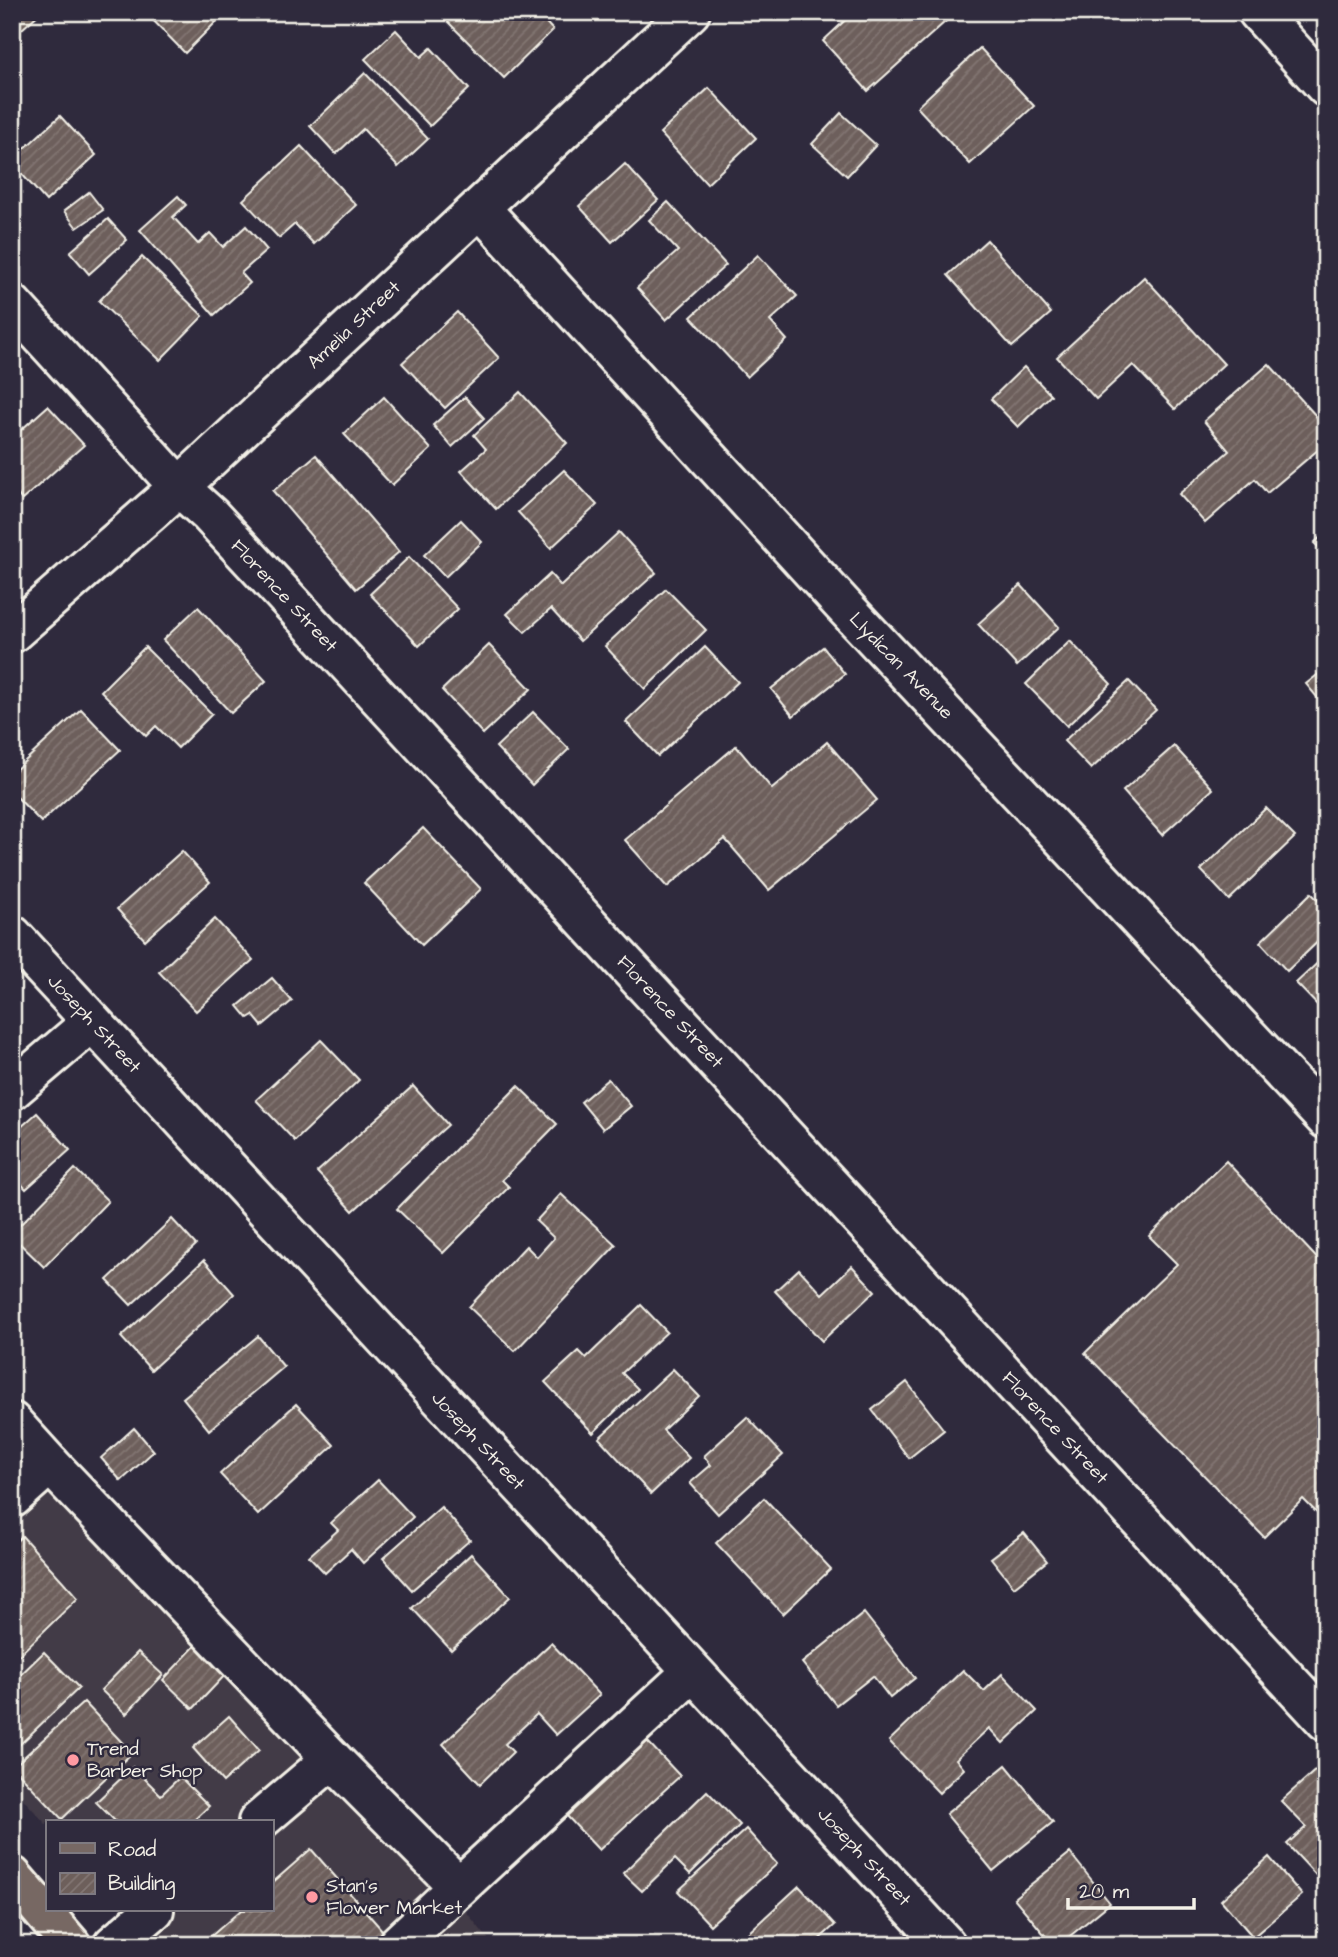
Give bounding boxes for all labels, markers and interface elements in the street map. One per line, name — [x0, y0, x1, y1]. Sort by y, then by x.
street label: Amelia Street — [301, 274, 407, 375]
street label: Florence Street — [224, 534, 344, 659]
street label: Llydican Avenue — [842, 606, 959, 726]
street label: Florence Street — [610, 950, 730, 1075]
street label: Joseph Street — [41, 968, 147, 1080]
street label: Florence Street — [995, 1366, 1115, 1491]
street label: Joseph Street — [425, 1385, 531, 1497]
place label: Trend Barber Shop — [87, 1736, 203, 1785]
marker: Trend Barber Shop — [65, 1752, 81, 1768]
street label: Joseph Street — [811, 1801, 917, 1913]
legend — [46, 1820, 273, 1912]
text: Road — [108, 1835, 156, 1864]
scale bar — [1068, 1866, 1194, 1910]
text: Building — [108, 1869, 176, 1900]
place label: Stan's Flower Market — [326, 1873, 462, 1922]
text: 20 m — [1079, 1877, 1130, 1906]
marker: Stan's Flower Market — [304, 1889, 320, 1905]

